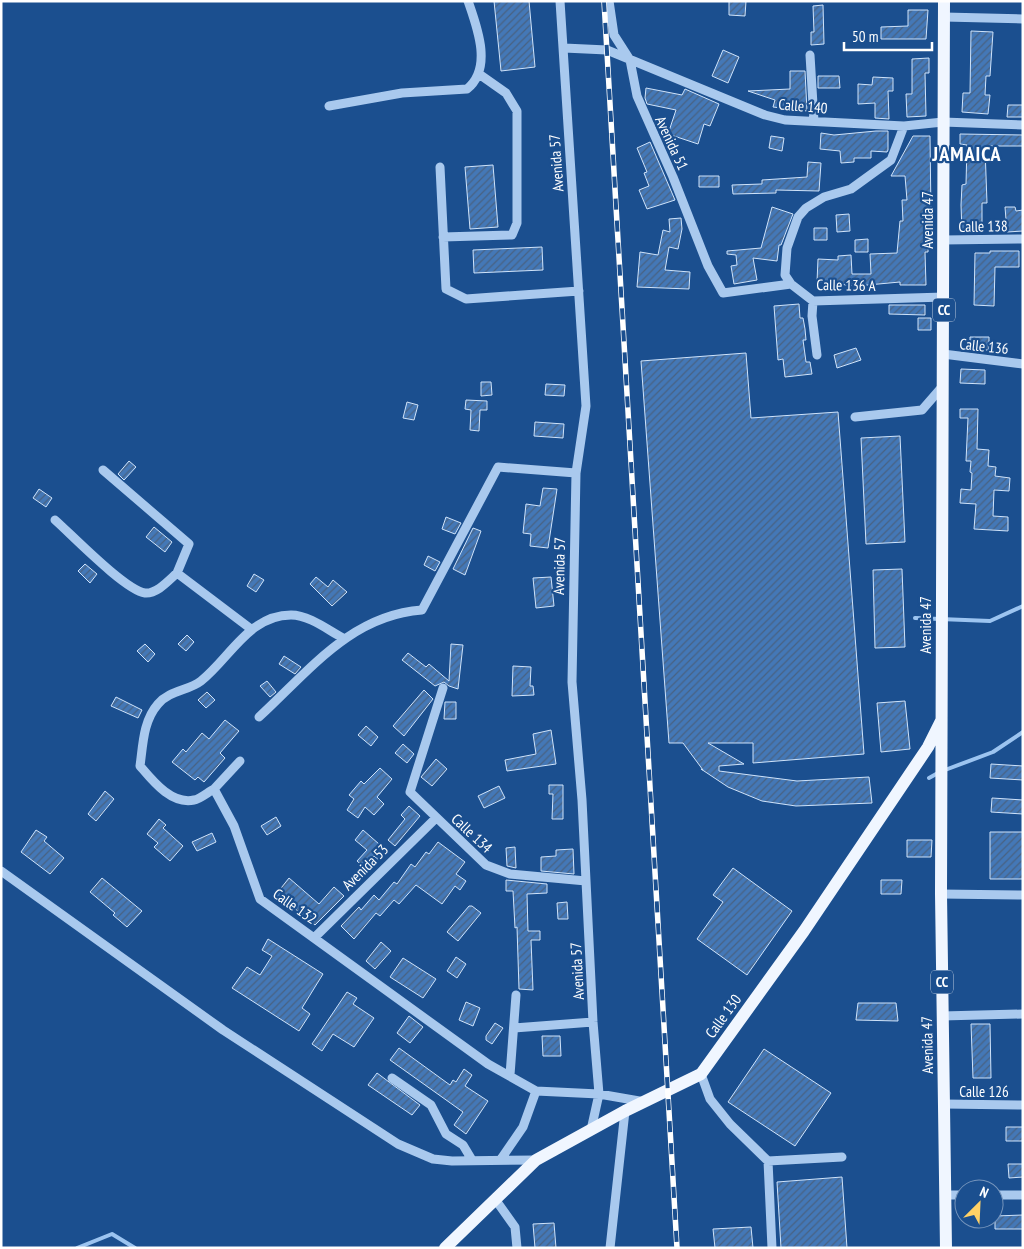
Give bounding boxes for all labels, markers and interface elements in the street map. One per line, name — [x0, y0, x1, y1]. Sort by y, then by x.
scale bar — [844, 20, 932, 52]
text: 50 m — [852, 27, 878, 46]
street label: Calle 140 — [778, 94, 829, 118]
street label: Avenida 51 — [651, 113, 693, 173]
street label: Avenida 57 — [545, 134, 567, 192]
district label: JAMAICA — [931, 141, 1002, 167]
street label: Avenida 47 — [918, 191, 937, 249]
street label: Calle 138 — [958, 216, 1008, 236]
street label: Calle 136 A — [816, 275, 877, 295]
road number: CC — [933, 298, 955, 322]
street label: Calle 136 — [958, 334, 1010, 358]
street label: Avenida 57 — [549, 537, 569, 595]
street label: Avenida 47 — [916, 596, 935, 654]
street label: Calle 134 — [447, 809, 497, 857]
street label: Avenida 53 — [338, 840, 392, 894]
street label: Calle 132 — [269, 884, 321, 928]
street label: Avenida 57 — [566, 942, 588, 1000]
road number: CC — [931, 970, 953, 994]
street label: Calle 130 — [701, 990, 745, 1042]
street label: Avenida 47 — [917, 1016, 937, 1074]
street label: Calle 126 — [959, 1082, 1009, 1101]
north arrow — [954, 1179, 1004, 1229]
text: N — [977, 1182, 991, 1202]

